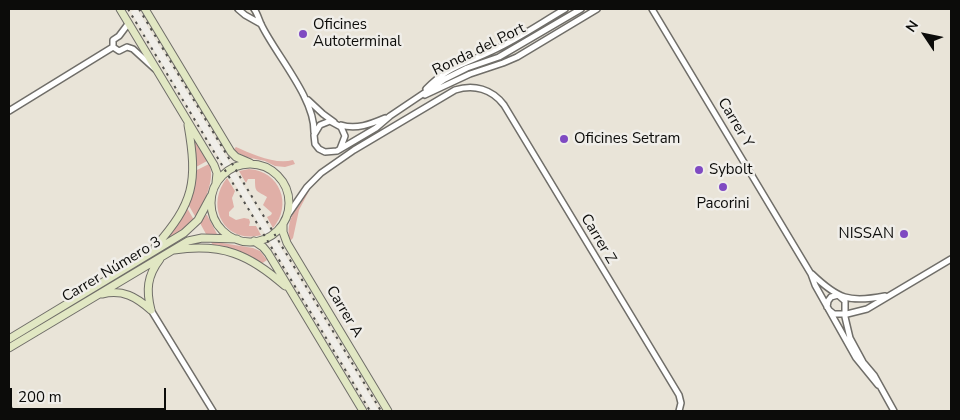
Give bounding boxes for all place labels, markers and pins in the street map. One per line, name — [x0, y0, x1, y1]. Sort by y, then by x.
place label: Oficines Autoterminal — [313, 16, 402, 51]
marker: Oficines Autoterminal — [297, 28, 309, 40]
place label: Oficines Setram — [574, 130, 680, 148]
marker: Oficines Setram — [558, 133, 570, 145]
place label: Sybolt — [709, 161, 752, 179]
marker: Sybolt — [693, 164, 705, 176]
marker: Pacorini — [717, 181, 729, 193]
place label: Pacorini — [696, 195, 750, 213]
place label: NISSAN — [839, 225, 894, 243]
marker: NISSAN — [898, 228, 910, 240]

